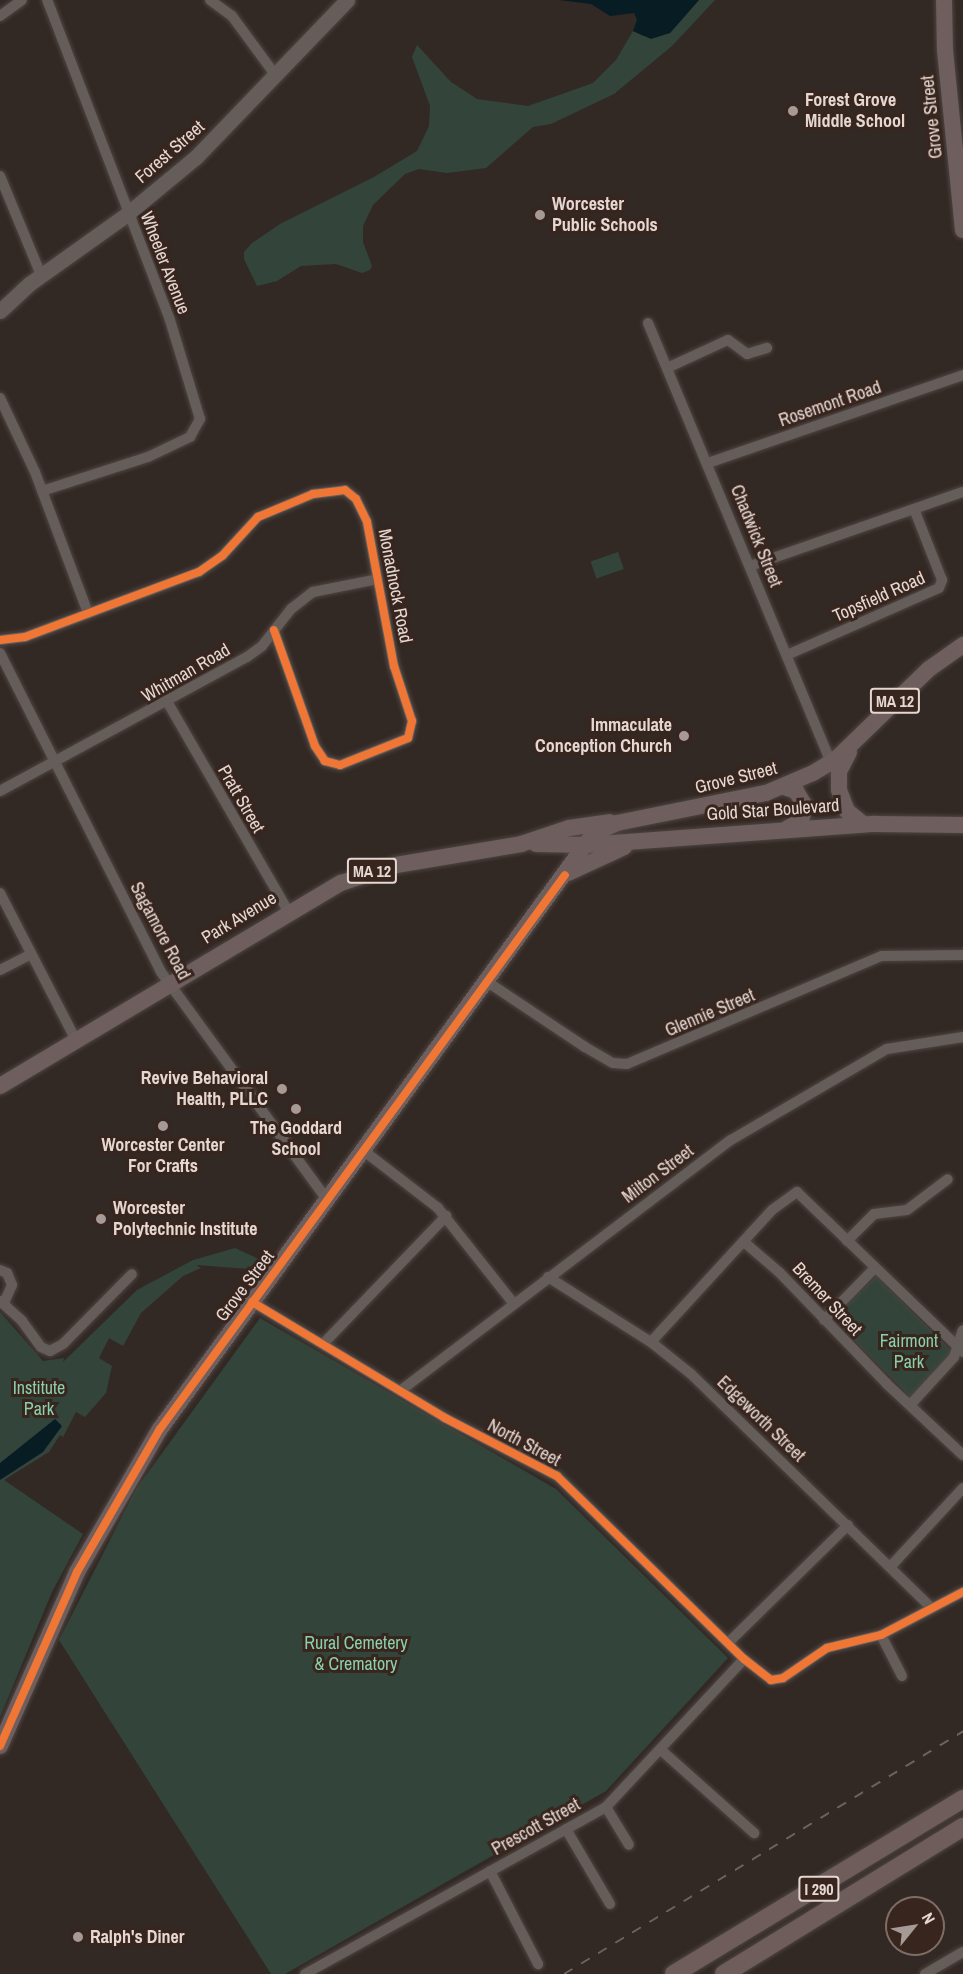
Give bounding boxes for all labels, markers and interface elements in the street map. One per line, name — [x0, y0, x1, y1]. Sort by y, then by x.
street label: Grove Street — [917, 74, 947, 160]
place label: Forest Grove Middle School — [805, 90, 905, 132]
marker: Forest Grove Middle School — [786, 104, 800, 118]
street label: Forest Street — [131, 116, 209, 188]
place label: Worcester Public Schools — [552, 194, 658, 236]
street label: Wheeler Avenue — [135, 208, 195, 318]
marker: Worcester Public Schools — [533, 208, 547, 222]
street label: Rosemont Road — [776, 376, 884, 432]
street label: Chadwick Street — [726, 482, 786, 590]
street label: Monadnock Road — [373, 527, 417, 645]
street label: Topsfield Road — [830, 567, 928, 627]
street label: Whitman Road — [138, 639, 234, 707]
road number: MA 12 — [870, 688, 920, 714]
place label: Immaculate Conception Church — [535, 715, 672, 758]
marker: Immaculate Conception Church — [677, 729, 691, 743]
street label: Grove Street — [693, 757, 779, 799]
street label: Pratt Street — [213, 761, 269, 837]
street label: Gold Star Boulevard — [706, 795, 840, 825]
road number: MA 12 — [346, 858, 398, 884]
street label: Sagamore Road — [125, 878, 195, 984]
street label: Park Avenue — [197, 887, 281, 949]
street label: Glennie Street — [662, 984, 758, 1042]
place label: Revive Behavioral Health, PLLC — [141, 1068, 268, 1110]
marker: Revive Behavioral Health, PLLC — [273, 1080, 291, 1098]
marker: The Goddard School — [289, 1102, 303, 1116]
place label: The Goddard School — [250, 1118, 342, 1160]
marker: Worcester Center For Crafts — [156, 1119, 170, 1133]
place label: Worcester Center For Crafts — [102, 1135, 224, 1178]
street label: Milton Street — [618, 1140, 698, 1208]
place label: Worcester Polytechnic Institute — [113, 1198, 257, 1240]
marker: Worcester Polytechnic Institute — [94, 1212, 108, 1226]
street label: Grove Street — [211, 1246, 279, 1326]
street label: Bremer Street — [788, 1258, 866, 1340]
park label: Fairmont Park — [880, 1331, 938, 1374]
street label: Edgeworth Street — [712, 1372, 810, 1466]
park label: Institute Park — [13, 1378, 65, 1420]
street label: North Street — [484, 1415, 564, 1471]
park label: Rural Cemetery & Crematory — [304, 1633, 408, 1676]
street label: Prescott Street — [488, 1794, 584, 1860]
road number: I 290 — [798, 1876, 840, 1902]
north arrow — [885, 1896, 945, 1956]
text: N — [917, 1908, 941, 1928]
place label: Ralph's Diner — [90, 1926, 185, 1948]
marker: Ralph's Diner — [71, 1930, 85, 1944]

